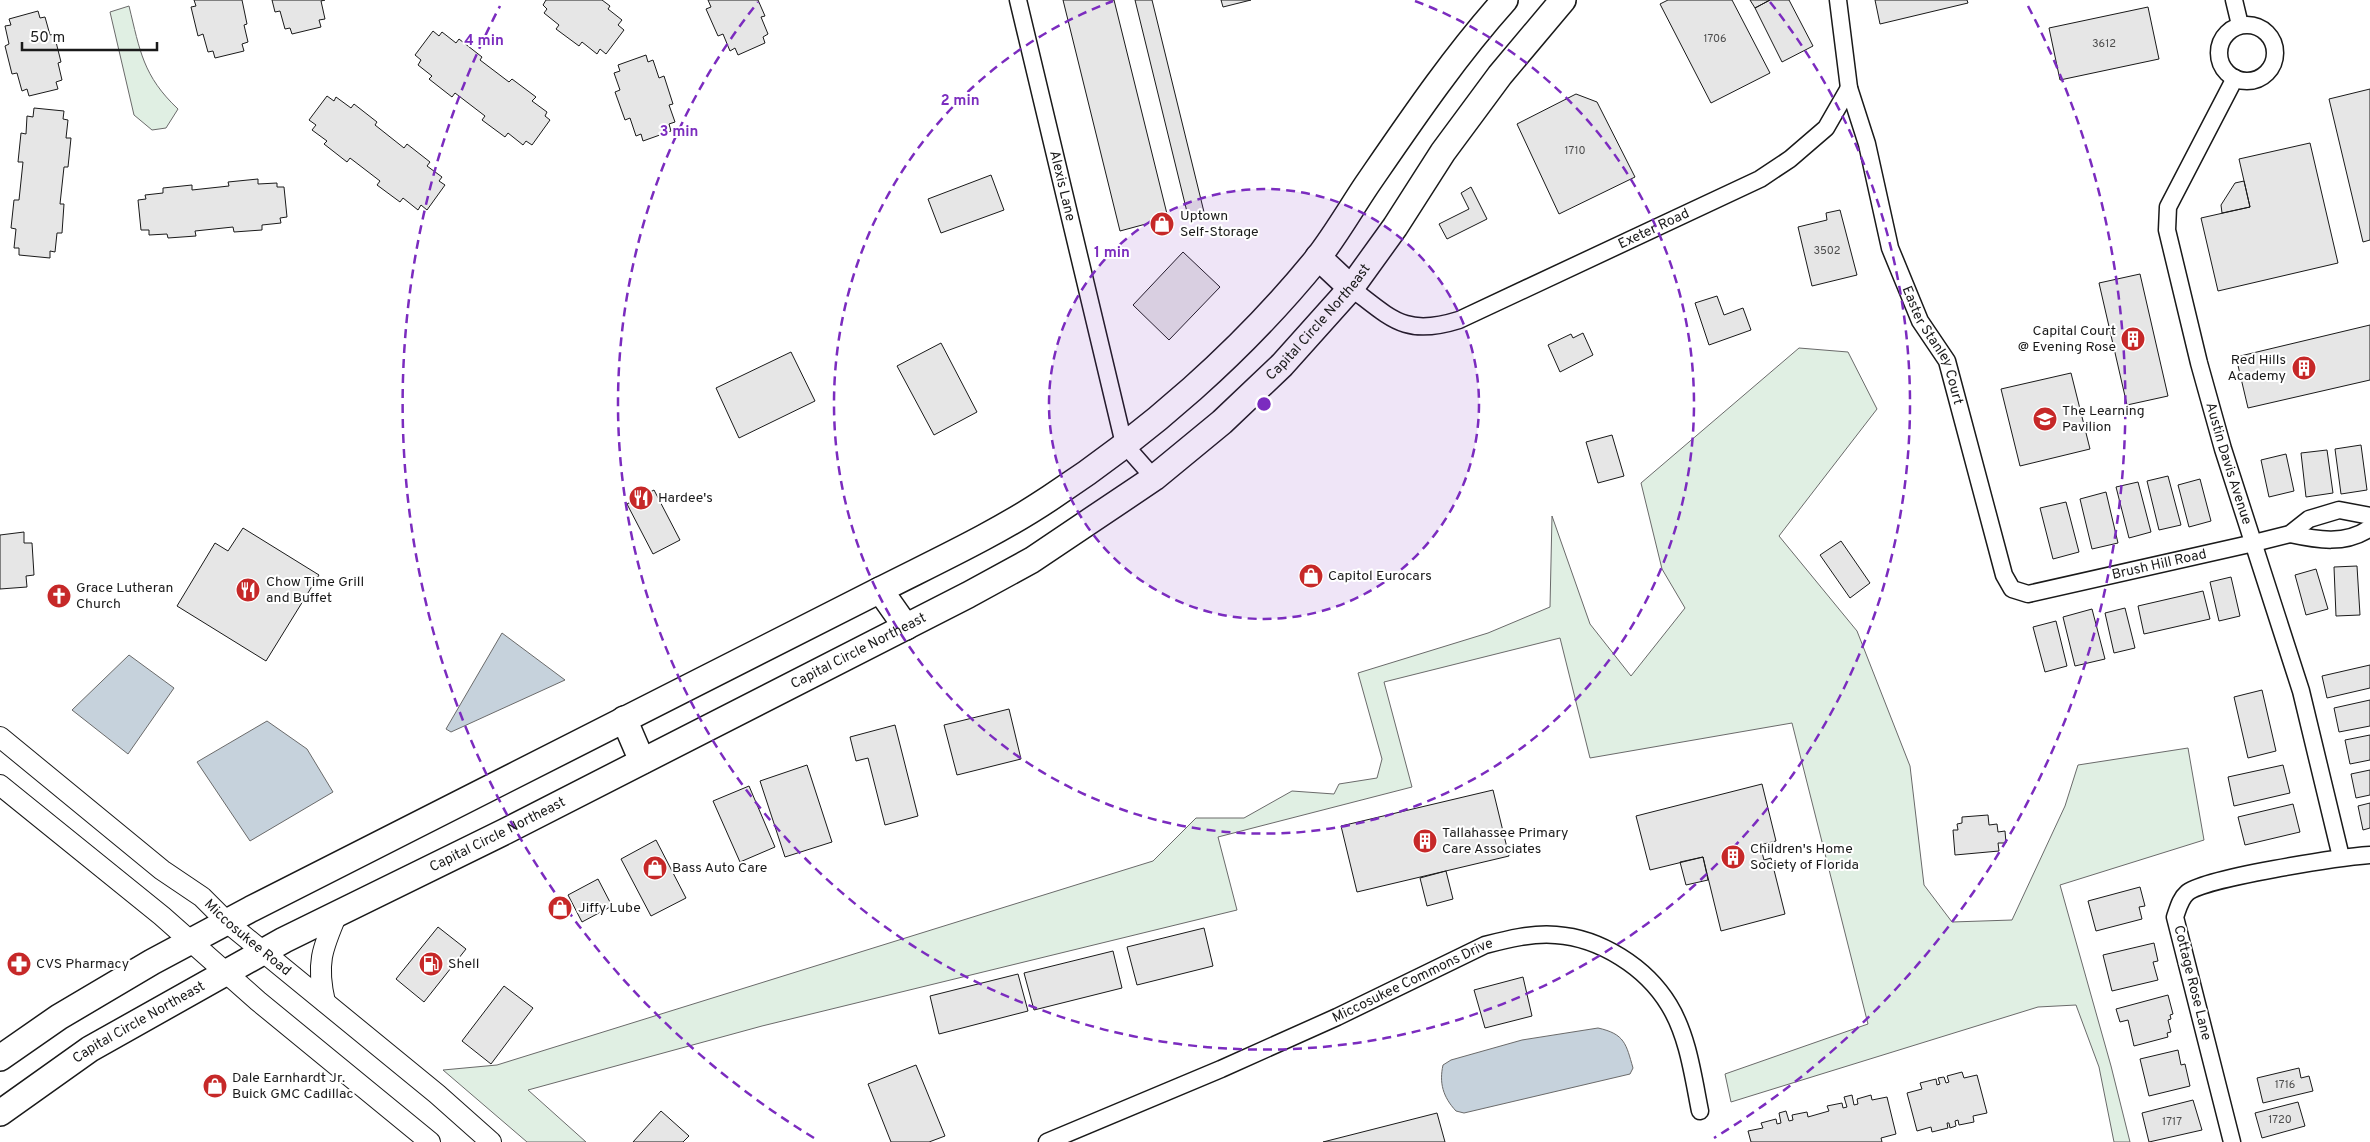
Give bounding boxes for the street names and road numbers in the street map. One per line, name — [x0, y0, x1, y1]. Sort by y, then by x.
street label: Alexis Lane — [1046, 149, 1079, 223]
street label: Exeter Road — [1615, 205, 1692, 253]
street label: Capital Circle Northeast — [1263, 261, 1374, 384]
street label: Easter Stanley Court — [1898, 284, 1967, 407]
street label: Austin Davis Avenue — [2202, 400, 2255, 527]
street label: Brush Hill Road — [2110, 545, 2208, 583]
street label: Capital Circle Northeast — [788, 609, 929, 693]
street label: Capital Circle Northeast — [427, 794, 568, 876]
street label: Miccosukee Road — [201, 896, 294, 980]
street label: Cottage Rose Lane — [2169, 924, 2215, 1042]
street label: Miccosukee Commons Drive — [1330, 935, 1495, 1026]
street label: Capital Circle Northeast — [69, 978, 208, 1067]

